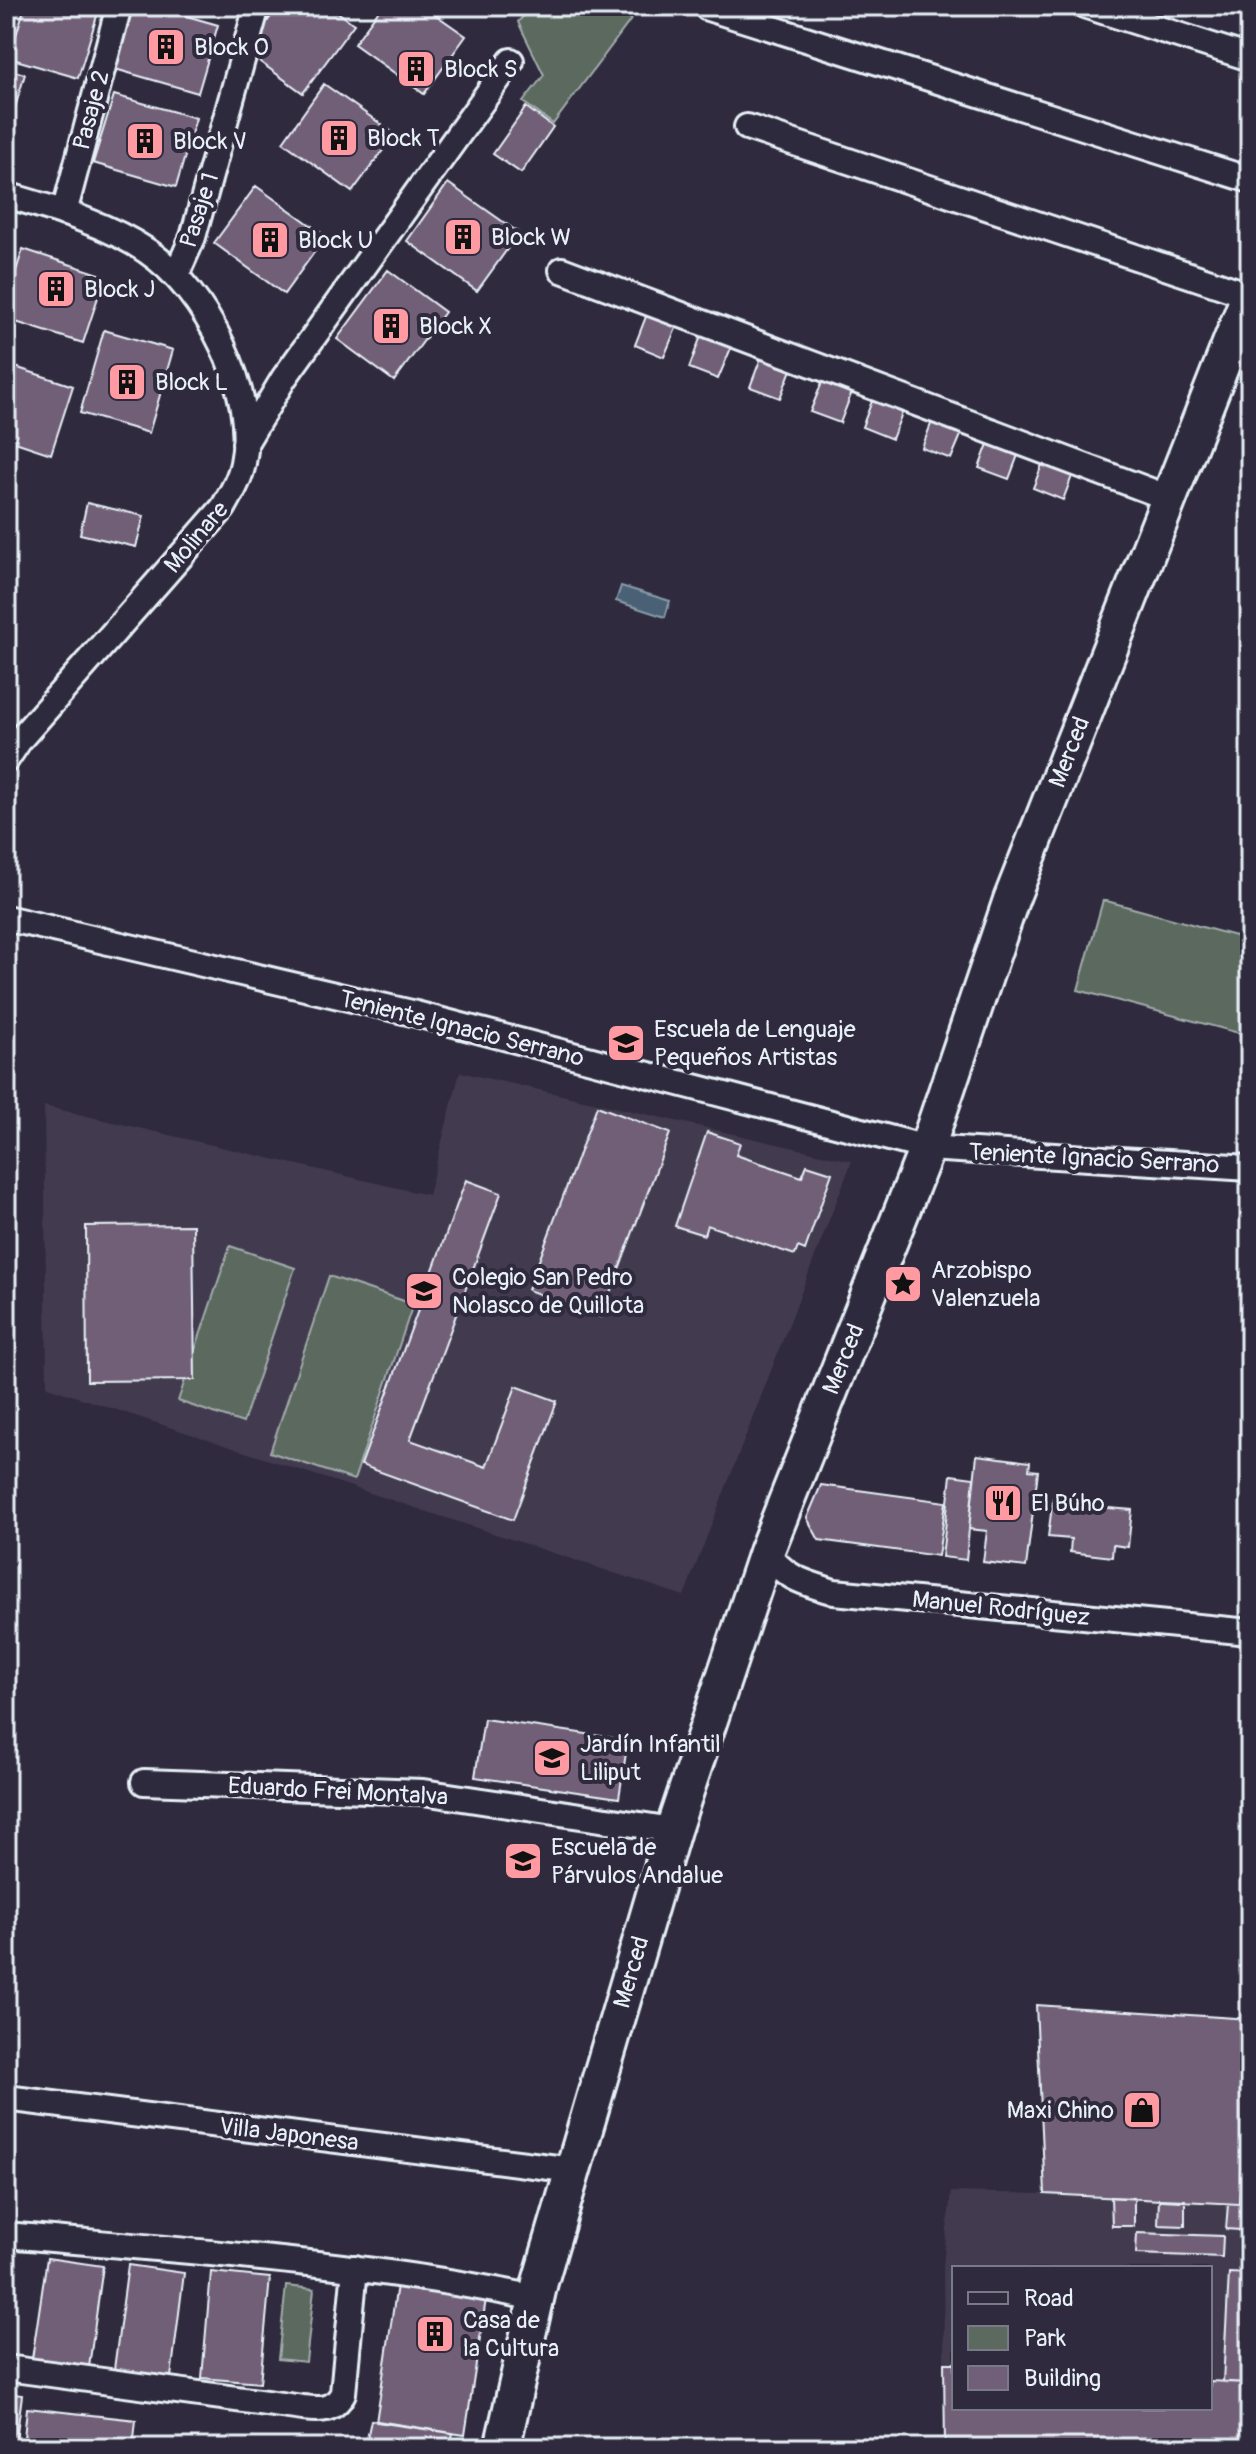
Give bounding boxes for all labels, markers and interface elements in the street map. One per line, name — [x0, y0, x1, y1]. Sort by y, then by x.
building icon: Block O — [145, 26, 187, 68]
place label: Block O — [194, 33, 269, 62]
building icon: Block S — [395, 48, 437, 90]
place label: Block S — [444, 55, 518, 84]
street label: Pasaje 2 — [67, 67, 116, 153]
building icon: Block T — [318, 117, 360, 159]
building icon: Block V — [124, 120, 166, 162]
place label: Block T — [367, 124, 440, 153]
place label: Block V — [173, 127, 247, 156]
street label: Pasaje 1 — [174, 169, 225, 251]
building icon: Block W — [442, 216, 484, 258]
building icon: Block U — [249, 219, 291, 261]
place label: Block W — [491, 223, 571, 252]
place label: Block U — [298, 226, 373, 255]
building icon: Block J — [35, 268, 77, 310]
place label: Block J — [84, 275, 155, 304]
building icon: Block X — [370, 305, 412, 347]
place label: Block X — [419, 312, 492, 341]
building icon: Block L — [106, 361, 148, 403]
place label: Block L — [155, 368, 228, 397]
street label: Molinare — [158, 495, 235, 579]
street label: Merced — [1043, 713, 1096, 792]
street label: Teniente Ignacio Serrano — [337, 984, 587, 1073]
place label: Escuela de Lenguaje Pequeños Artistas — [654, 1015, 856, 1072]
school or university icon: Escuela de Lenguaje Pequeños Artistas — [605, 1022, 647, 1064]
street label: Teniente Ignacio Serrano — [968, 1137, 1220, 1180]
place label: Arzobispo Valenzuela — [931, 1256, 1040, 1313]
place label: Colegio San Pedro Nolasco de Quillota — [452, 1263, 644, 1320]
place icon: Arzobispo Valenzuela — [882, 1263, 924, 1305]
school or university icon: Colegio San Pedro Nolasco de Quillota — [403, 1270, 445, 1312]
street label: Merced — [816, 1320, 871, 1399]
restaurant icon: El Búho — [982, 1482, 1024, 1524]
place label: El Búho — [1031, 1489, 1105, 1518]
street label: Manuel Rodríguez — [911, 1585, 1091, 1632]
place label: Jardín Infantil Liliput — [580, 1730, 721, 1787]
school or university icon: Jardín Infantil Liliput — [531, 1737, 573, 1779]
street label: Eduardo Frei Montalva — [227, 1771, 449, 1812]
place label: Escuela de Párvulos Andalue — [551, 1833, 723, 1890]
school or university icon: Escuela de Párvulos Andalue — [502, 1840, 544, 1882]
street label: Merced — [607, 1933, 656, 2011]
shop icon: Maxi Chino — [1121, 2089, 1163, 2131]
place label: Maxi Chino — [1007, 2096, 1114, 2125]
street label: Villa Japonesa — [217, 2112, 360, 2157]
legend — [952, 2266, 1212, 2410]
text: Road — [1024, 2284, 1074, 2313]
place label: Casa de la Cultura — [463, 2306, 559, 2363]
building icon: Casa de la Cultura — [414, 2313, 456, 2355]
text: Park — [1024, 2324, 1066, 2353]
text: Building — [1024, 2364, 1101, 2393]

